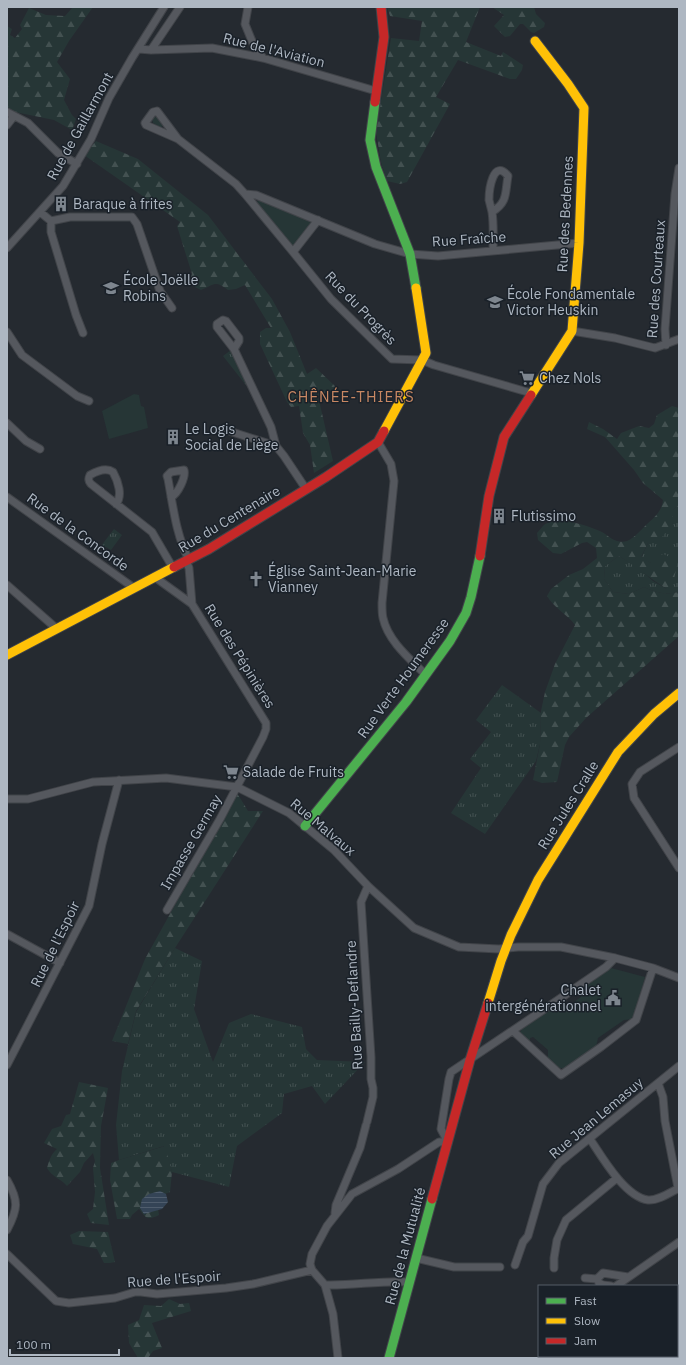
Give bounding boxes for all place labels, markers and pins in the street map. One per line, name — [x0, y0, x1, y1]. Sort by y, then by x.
building icon: Baraque à frites — [52, 195, 70, 213]
place label: Baraque à frites — [73, 195, 173, 213]
place label: École Joëlle Robins — [123, 270, 199, 305]
school or university icon: École Joëlle Robins — [102, 279, 120, 297]
place label: École Fondamentale Victor Heuskin — [507, 284, 636, 319]
school or university icon: École Fondamentale Victor Heuskin — [486, 293, 504, 311]
supermarket icon: Chez Nols — [518, 369, 536, 387]
place label: Chez Nols — [539, 369, 602, 387]
place label: Le Logis Social de Liège — [185, 420, 279, 454]
building icon: Le Logis Social de Liège — [164, 428, 182, 446]
building icon: Flutissimo — [490, 507, 508, 525]
place label: Flutissimo — [511, 507, 576, 525]
place label: Église Saint-Jean-Marie Vianney — [268, 561, 417, 596]
church icon: Église Saint-Jean-Marie Vianney — [247, 570, 265, 588]
supermarket icon: Salade de Fruits — [222, 763, 240, 781]
place label: Salade de Fruits — [243, 763, 344, 781]
place label: Chalet intergénérationnel — [485, 981, 601, 1015]
public building icon: Chalet intergénérationnel — [604, 989, 622, 1007]

